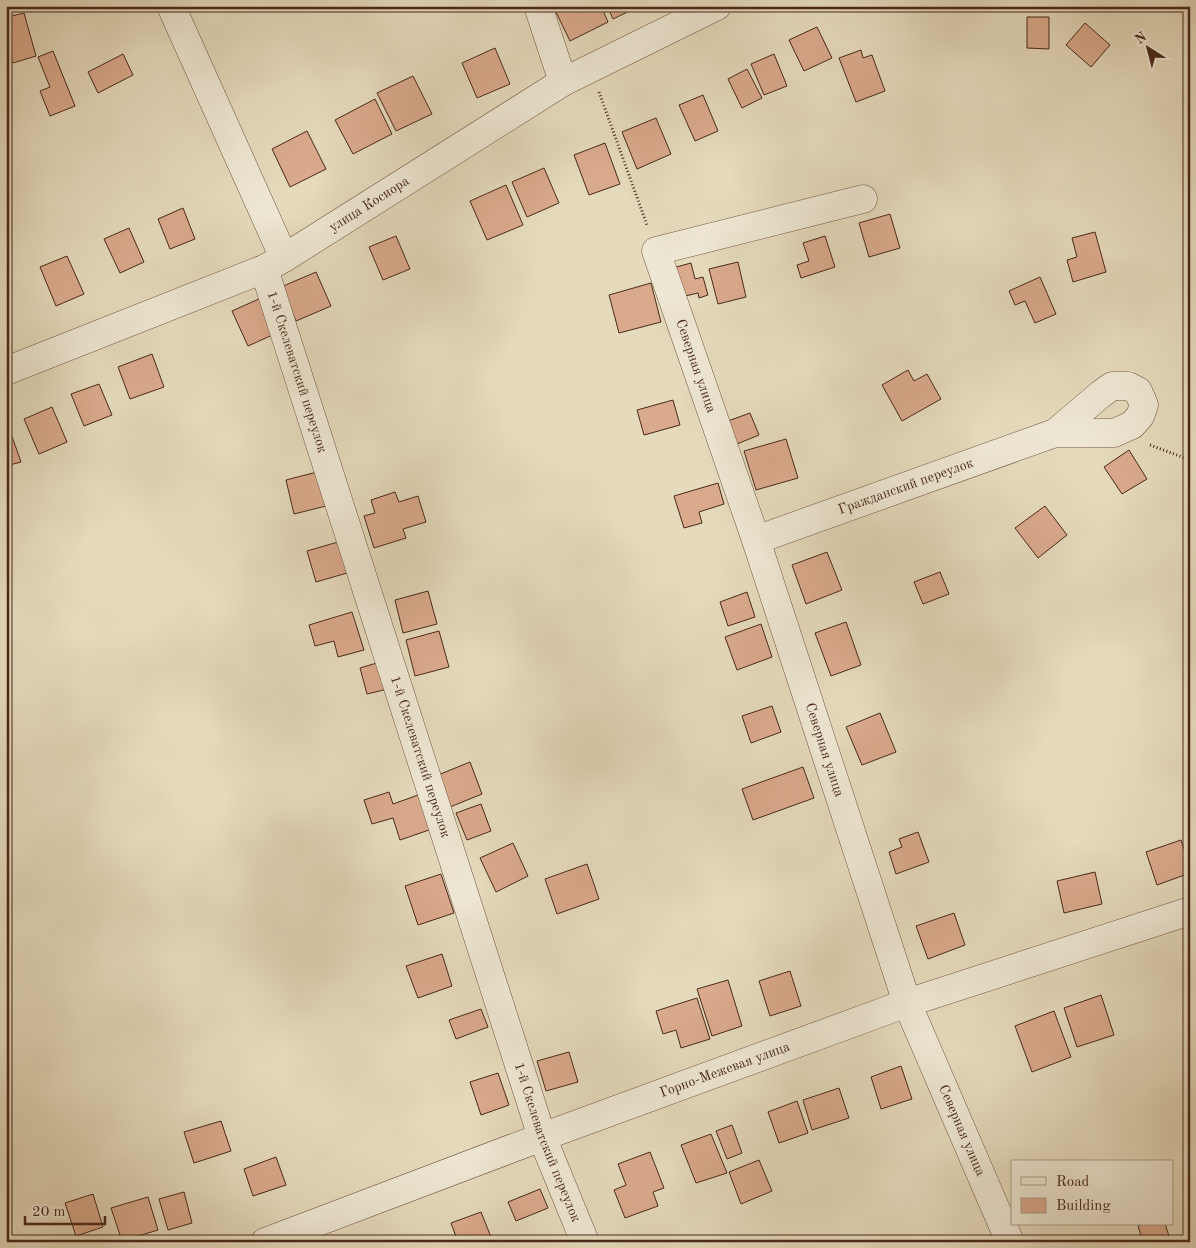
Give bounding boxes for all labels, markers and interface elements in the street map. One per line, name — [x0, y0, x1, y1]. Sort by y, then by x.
north arrow — [1124, 22, 1174, 72]
text: N — [1133, 29, 1150, 47]
street label: улица Косиора — [327, 174, 412, 235]
street label: 1-й Скелеватский переулок — [264, 289, 329, 455]
street label: Северная улица — [673, 317, 718, 415]
street label: Гражданский переулок — [836, 456, 975, 517]
street label: 1-й Скелеватский переулок — [388, 674, 453, 839]
street label: Северная улица — [803, 701, 846, 799]
street label: Горно-Межевая улица — [658, 1040, 792, 1100]
street label: 1-й Скелеватский переулок — [512, 1061, 583, 1224]
street label: Северная улица — [936, 1083, 988, 1178]
legend — [1011, 1160, 1174, 1226]
text: Road — [1056, 1175, 1090, 1190]
scale bar — [25, 1193, 105, 1225]
text: Building — [1056, 1199, 1111, 1214]
text: 20 m — [32, 1205, 66, 1220]

